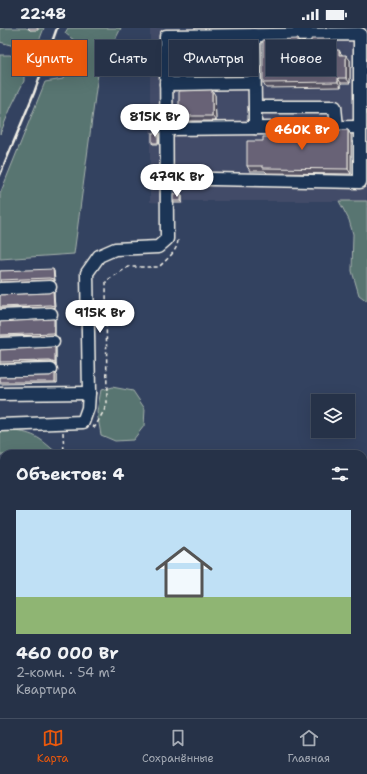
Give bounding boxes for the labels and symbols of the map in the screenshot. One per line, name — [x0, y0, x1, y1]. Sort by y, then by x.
pin: 815K Br — [118, 104, 192, 138]
pin: 460K Br — [265, 117, 339, 151]
pin: 479K Br — [140, 164, 214, 198]
pin: 915K Br — [63, 300, 137, 334]

